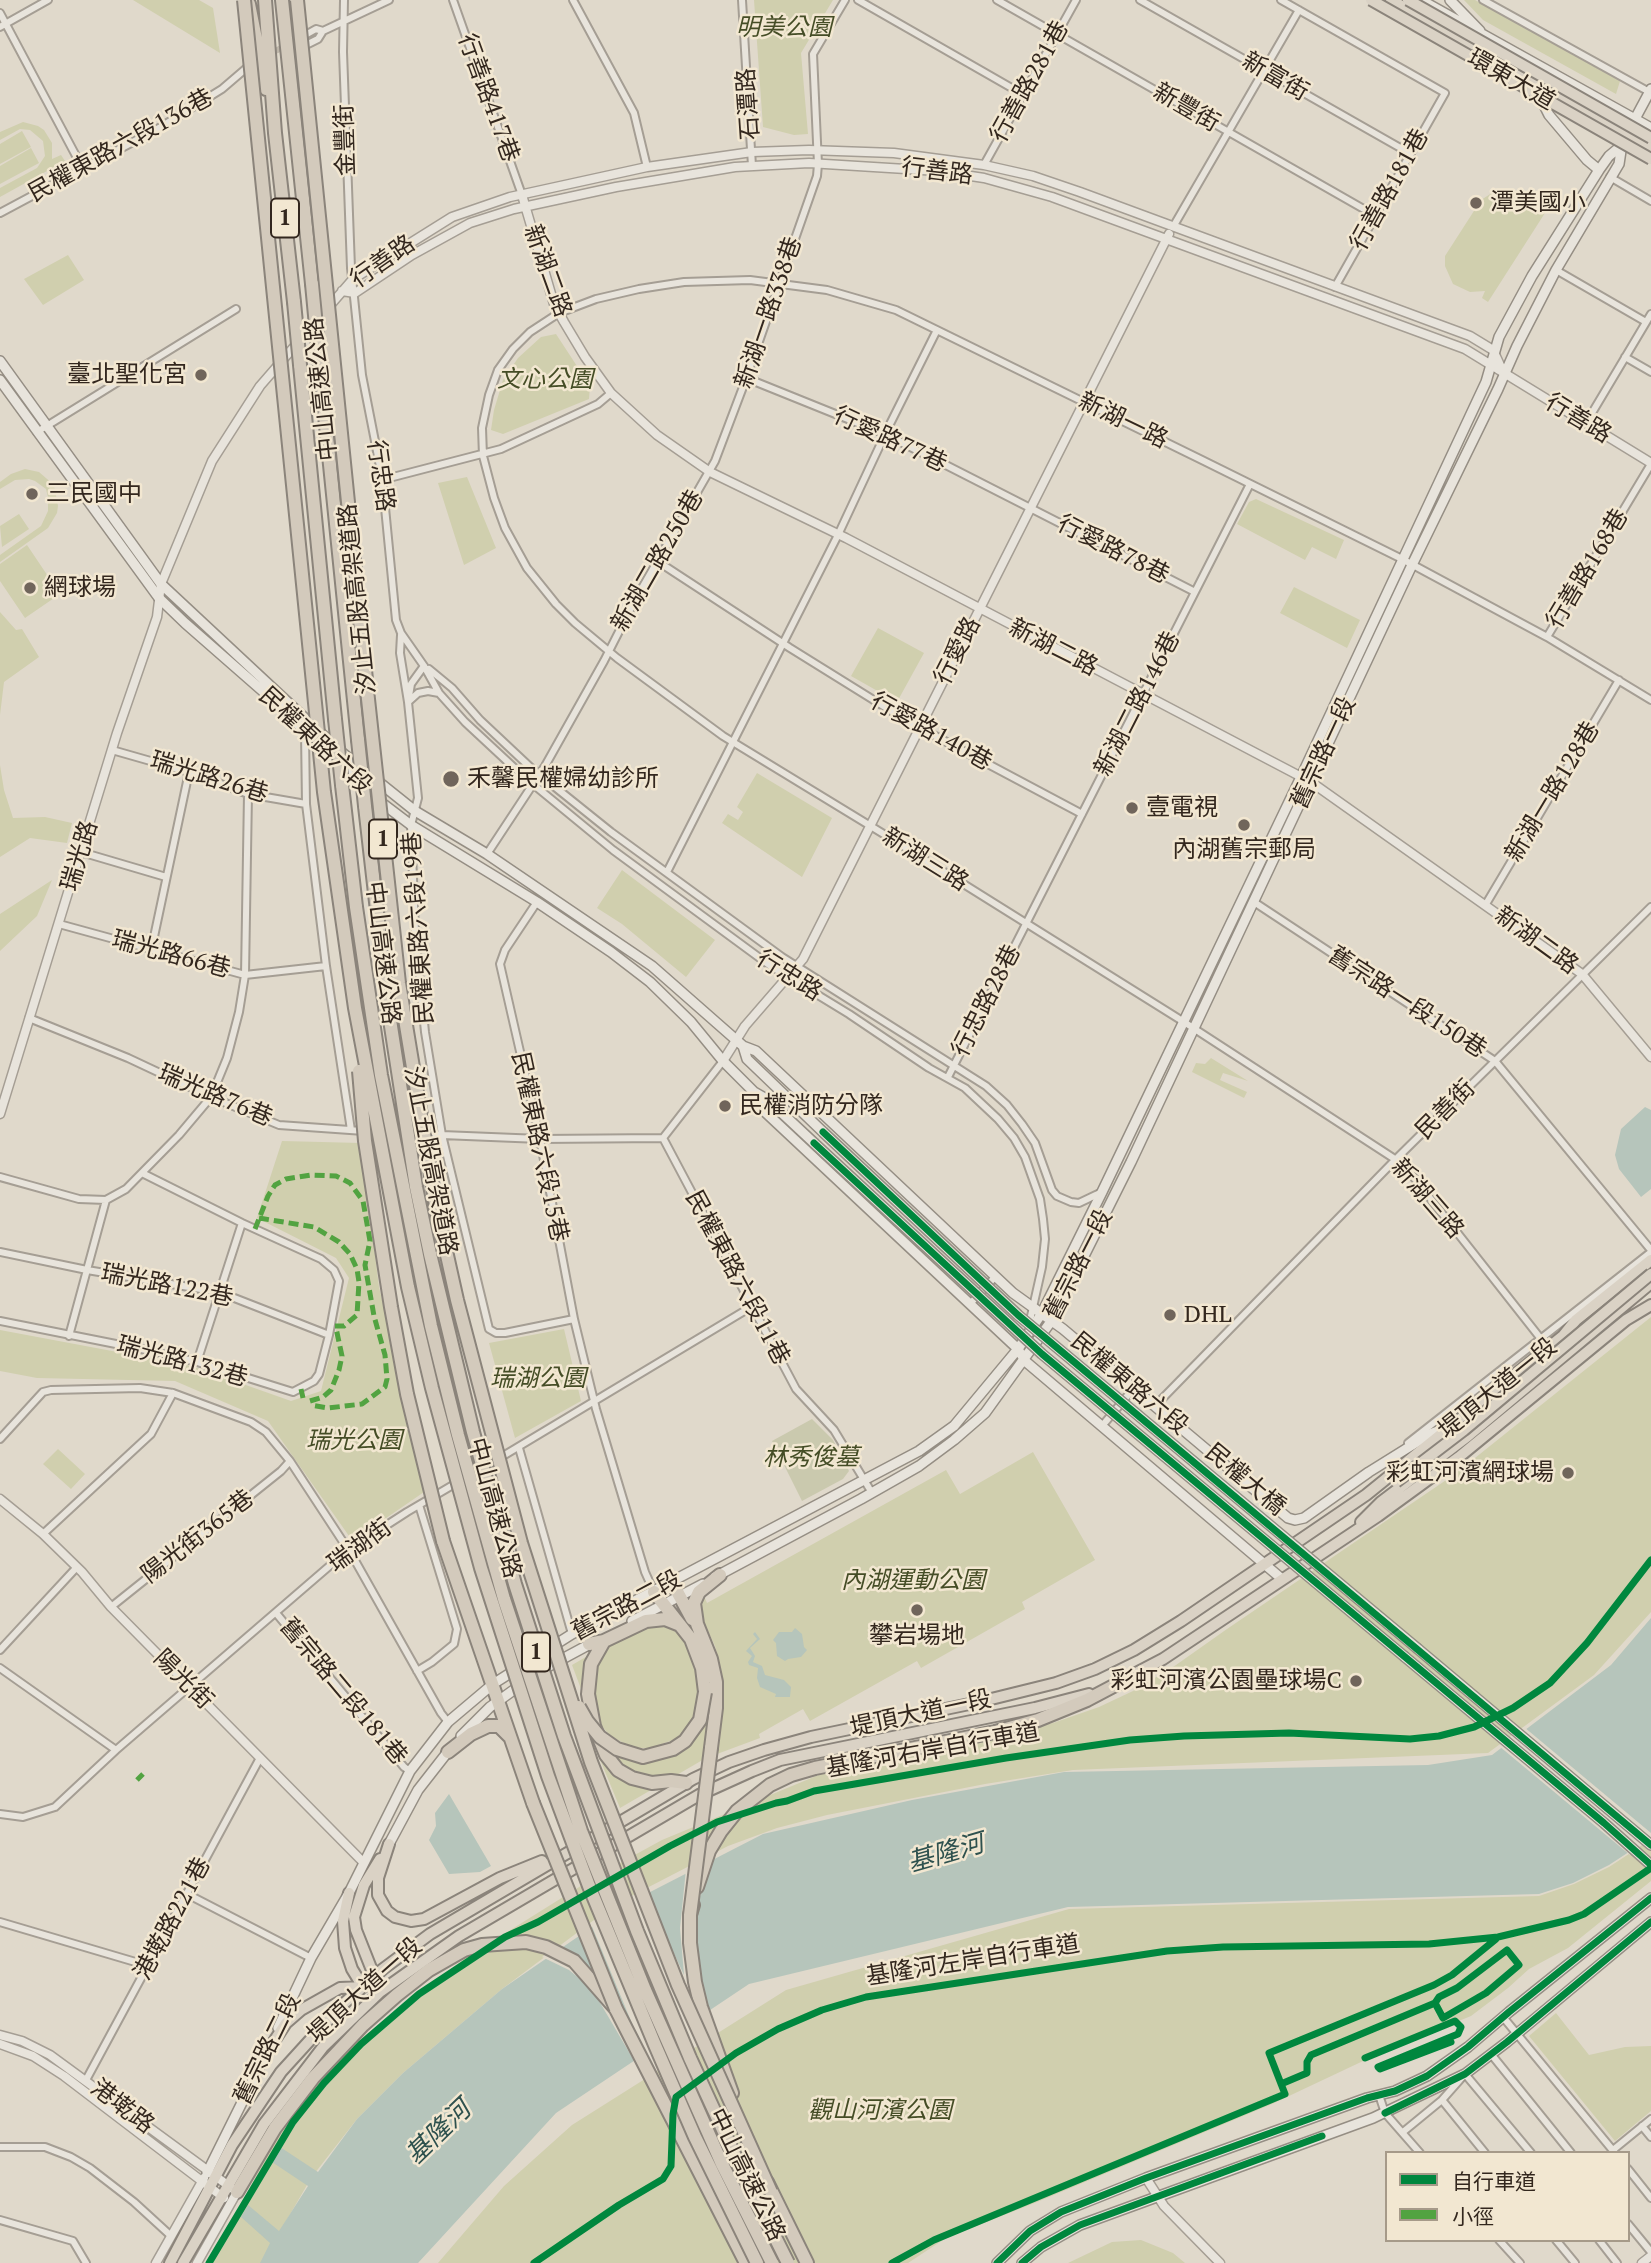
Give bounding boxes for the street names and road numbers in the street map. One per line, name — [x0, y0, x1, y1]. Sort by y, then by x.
street label: 行善路281巷 — [985, 16, 1075, 148]
street label: 行善路417巷 — [451, 30, 525, 166]
street label: 環東大道 — [1462, 44, 1560, 116]
street label: 新富街 — [1237, 47, 1313, 107]
street label: 石潭路 — [732, 67, 766, 141]
street label: 新豐街 — [1148, 78, 1224, 138]
street label: 民權東路六段136巷 — [24, 83, 218, 209]
street label: 金豐街 — [330, 104, 362, 176]
street label: 行善路181巷 — [1345, 124, 1435, 256]
street label: 行善路 — [900, 153, 974, 191]
road number: 1 — [271, 198, 299, 238]
street label: 新湖二路 — [517, 221, 577, 321]
street label: 行善路 — [345, 230, 421, 294]
street label: 新湖一路338巷 — [730, 233, 808, 393]
street label: 中山高速公路 — [300, 316, 344, 462]
street label: 新湖一路 — [1074, 387, 1172, 455]
street label: 行善路 — [1540, 388, 1616, 450]
street label: 行愛路77巷 — [829, 401, 951, 479]
street label: 行忠路 — [361, 438, 399, 514]
street label: 新湖二路250巷 — [606, 485, 710, 637]
street label: 汐止五股高架道路 — [334, 502, 382, 696]
street label: 行善路168巷 — [1541, 504, 1635, 634]
street label: 行愛路78巷 — [1052, 510, 1174, 590]
street label: 行愛路 — [929, 612, 987, 690]
street label: 新湖二路 — [1004, 613, 1102, 683]
street label: 新湖二路146巷 — [1089, 627, 1187, 781]
street label: 民權東路六段 — [253, 681, 377, 801]
street label: 行愛路140巷 — [865, 687, 997, 777]
street label: 舊宗路一段 — [1286, 693, 1362, 813]
street label: 新湖一路128巷 — [1500, 717, 1606, 867]
street label: 瑞光路26巷 — [147, 746, 271, 810]
street label: 瑞光路 — [56, 817, 104, 895]
road number: 1 — [369, 820, 397, 859]
street label: 新湖三路 — [877, 822, 973, 898]
street label: 民權東路六段19巷 — [398, 830, 440, 1026]
street label: 中山高速公路 — [359, 880, 405, 1026]
street label: 新湖二路 — [1489, 901, 1583, 981]
street label: 瑞光路66巷 — [109, 925, 233, 985]
street label: 行忠路28巷 — [947, 940, 1027, 1062]
street label: 舊宗路一段150巷 — [1323, 941, 1491, 1065]
street label: 行忠路 — [751, 945, 827, 1007]
street label: 民權東路六段15巷 — [505, 1049, 573, 1245]
street label: 瑞光路76巷 — [153, 1059, 277, 1133]
street label: 汐止五股高架道路 — [398, 1064, 462, 1258]
street label: 民善街 — [1410, 1074, 1482, 1146]
street label: 新湖三路 — [1385, 1153, 1469, 1245]
street label: 民權東路六段11巷 — [679, 1186, 795, 1370]
street label: 舊宗路一段 — [1039, 1205, 1119, 1325]
street label: 瑞光路122巷 — [98, 1259, 236, 1313]
street label: 民權東路六段 — [1065, 1327, 1193, 1441]
street label: 瑞光路132巷 — [113, 1331, 251, 1393]
street label: 堤頂大道一段 — [1433, 1332, 1563, 1446]
street label: 中山高速公路 — [461, 1435, 527, 1581]
street label: 民權大橋 — [1199, 1438, 1291, 1522]
street label: 陽光街365巷 — [136, 1484, 260, 1590]
street label: 瑞湖街 — [322, 1513, 398, 1579]
street label: 舊宗路二段 — [567, 1565, 687, 1647]
street label: 舊宗路二段181巷 — [273, 1613, 413, 1771]
road number: 1 — [522, 1632, 550, 1672]
street label: 陽光街 — [147, 1644, 219, 1716]
street label: 堤頂大道一段 — [848, 1685, 994, 1743]
street label: 基隆河右岸自行車道 — [824, 1718, 1042, 1784]
street label: 港墘路221巷 — [129, 1853, 217, 1985]
street label: 基隆河左岸自行車道 — [864, 1930, 1082, 1992]
street label: 堤頂大道一段 — [302, 1932, 428, 2050]
street label: 舊宗路二段 — [229, 1989, 307, 2109]
street label: 港墘路 — [85, 2074, 159, 2140]
street label: 中山高速公路 — [701, 2104, 791, 2246]

